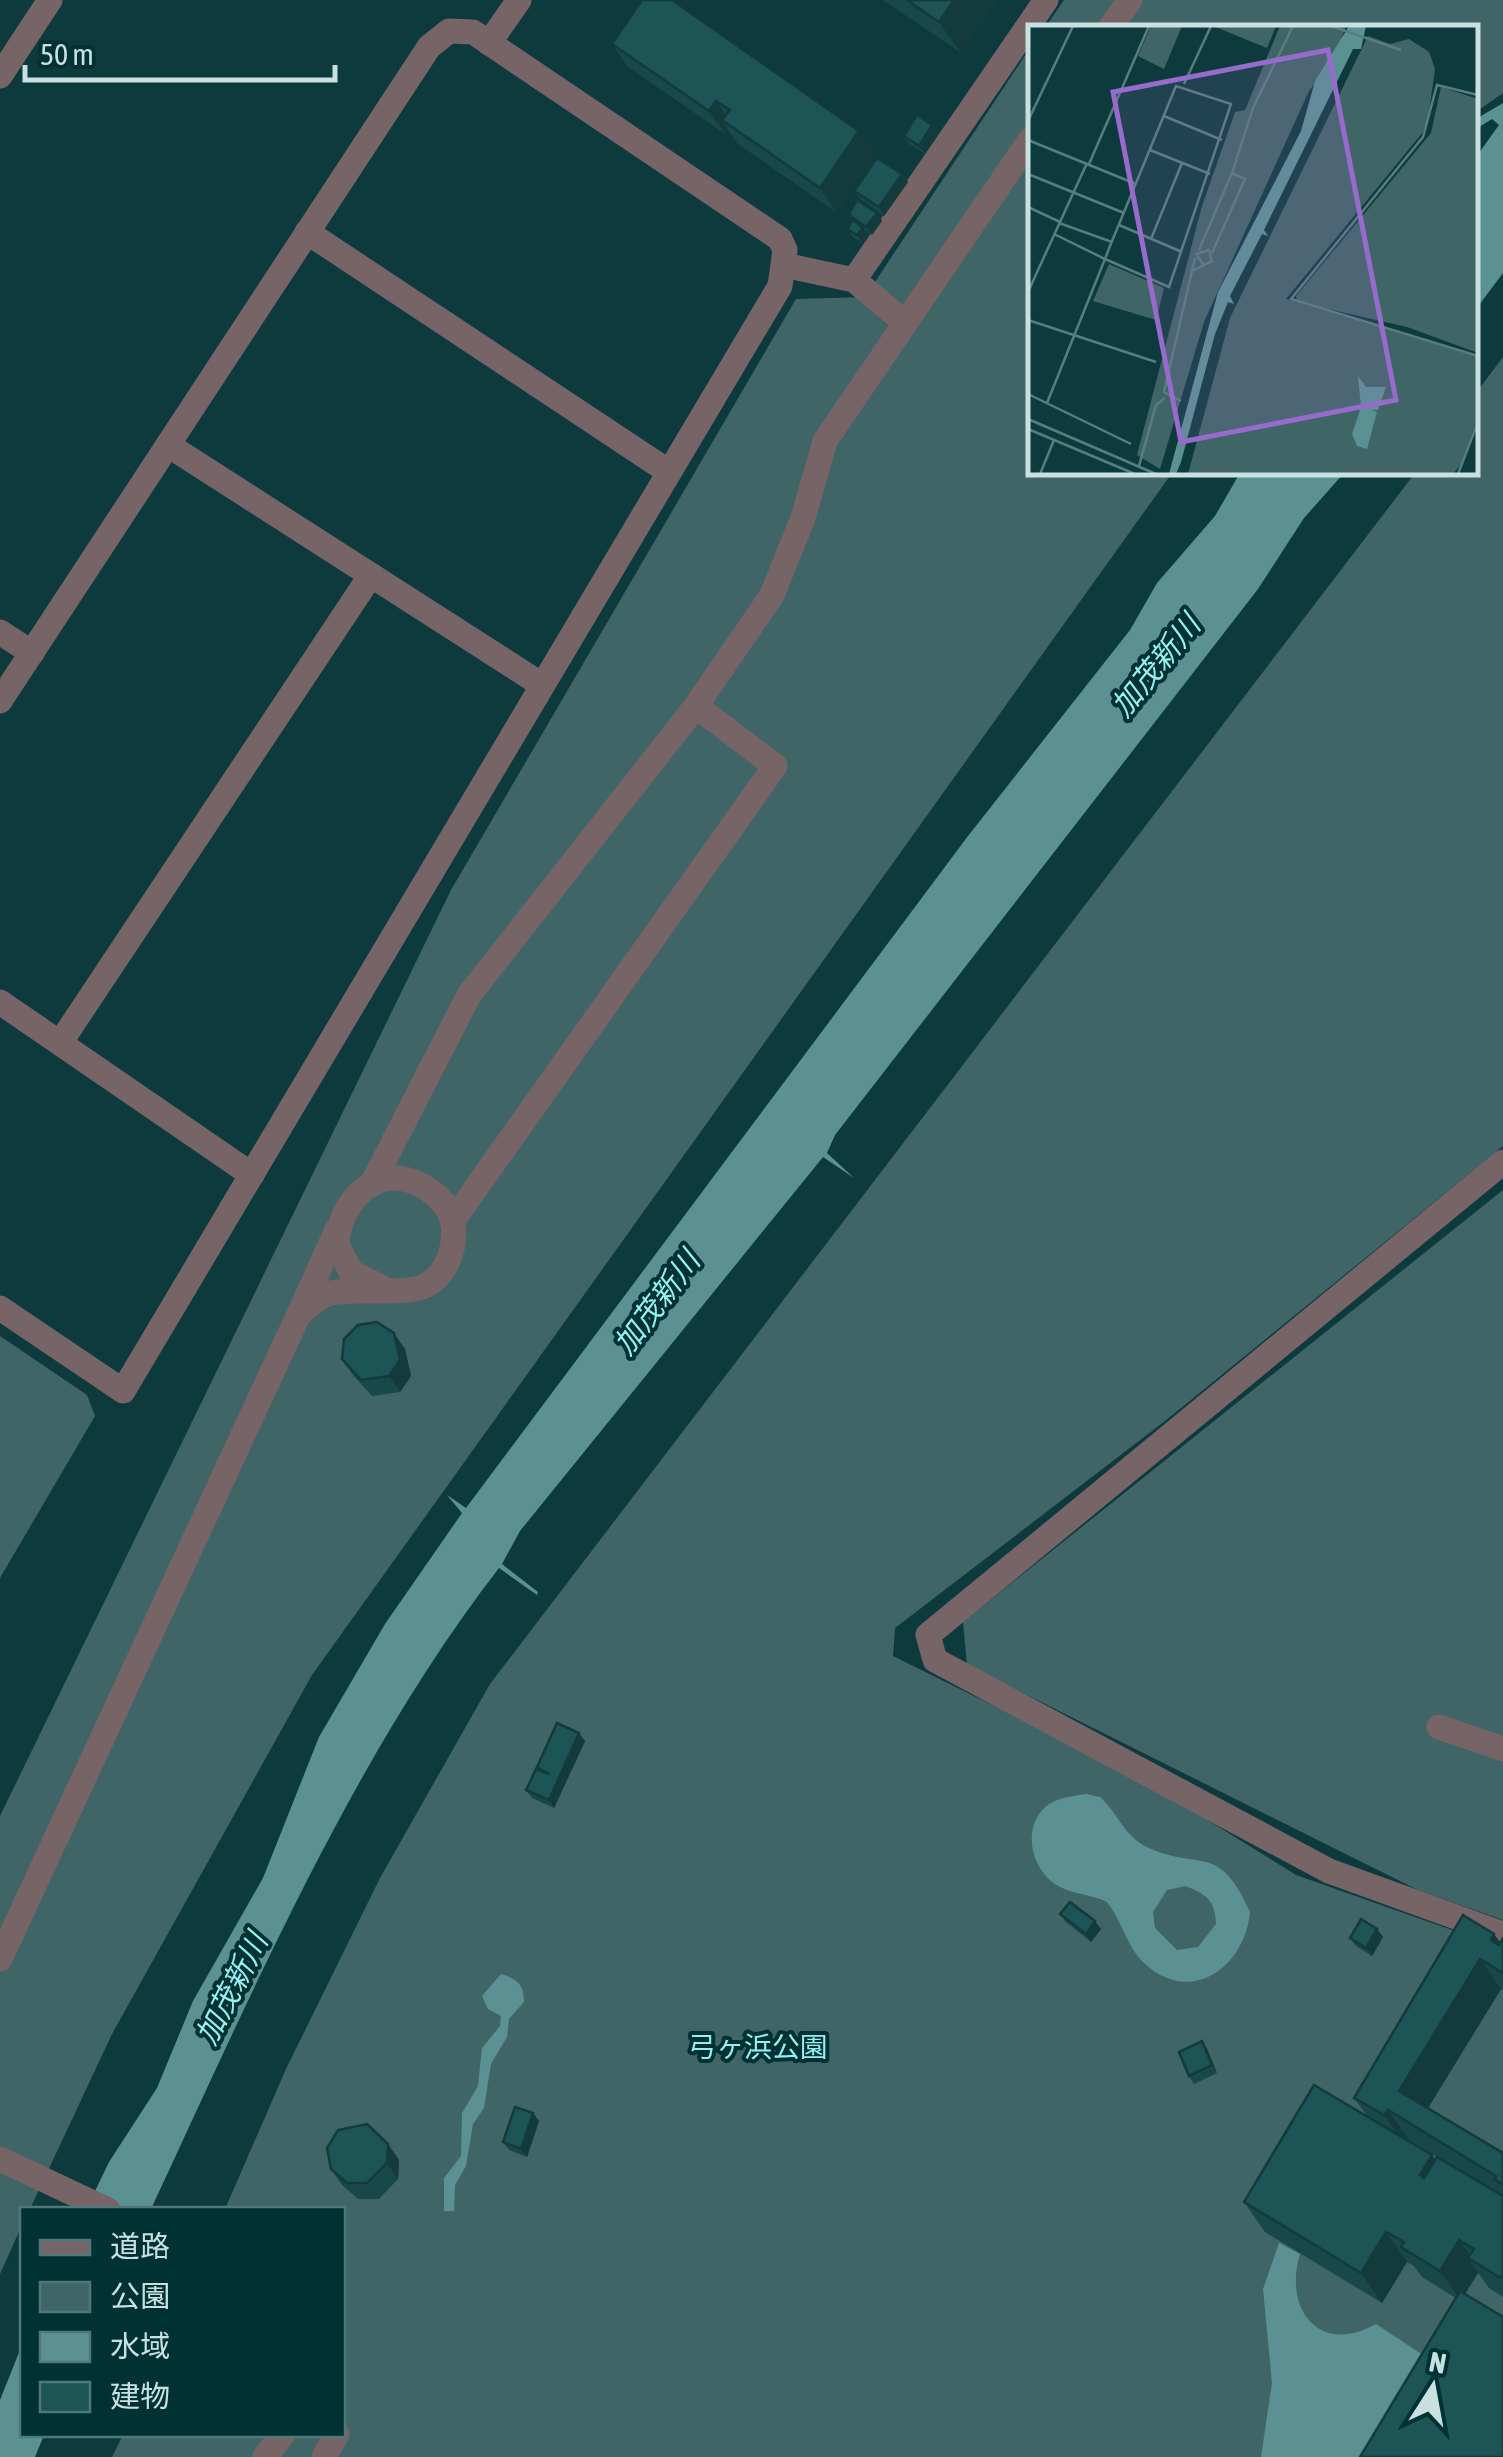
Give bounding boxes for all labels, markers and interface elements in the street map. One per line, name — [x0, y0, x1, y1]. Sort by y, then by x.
scale bar — [25, 20, 335, 82]
inset map — [1028, 25, 1478, 475]
text: 50 m — [40, 37, 94, 71]
water label: 加茂新川 — [1104, 606, 1208, 723]
water label: 加茂新川 — [607, 1242, 708, 1361]
water label: 加茂新川 — [189, 1925, 275, 2050]
park label: 弓ヶ浜公園 — [688, 2031, 828, 2063]
legend — [20, 2207, 345, 2437]
text: 道路 — [110, 2229, 170, 2263]
text: 公園 — [110, 2279, 170, 2313]
text: 水域 — [110, 2329, 170, 2363]
north arrow — [1383, 2337, 1483, 2437]
text: N — [1427, 2345, 1449, 2380]
text: 建物 — [110, 2379, 170, 2413]

